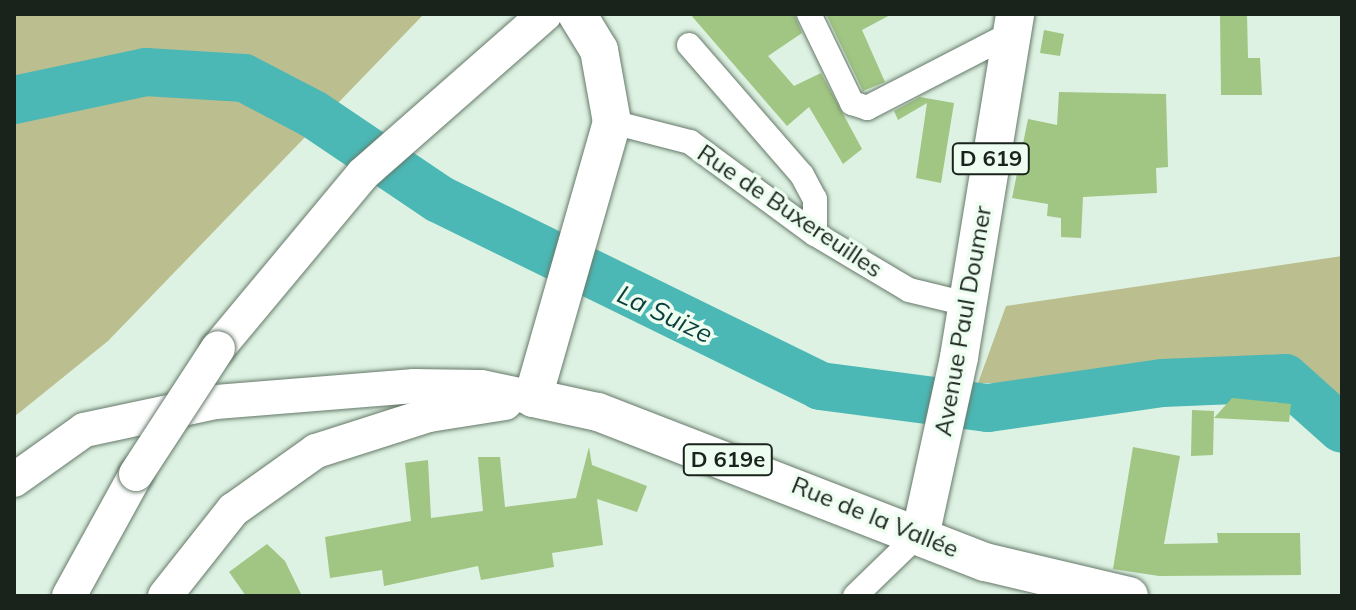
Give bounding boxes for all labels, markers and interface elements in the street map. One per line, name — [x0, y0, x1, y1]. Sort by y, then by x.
street label: Rue de Buxereuilles — [692, 138, 888, 284]
road number: D 619 — [951, 141, 1031, 177]
street label: Avenue Paul Doumer — [929, 204, 997, 438]
water label: La Suize — [612, 278, 718, 350]
road number: D 619e — [682, 442, 774, 478]
street label: Rue de la Vallée — [787, 470, 963, 564]

